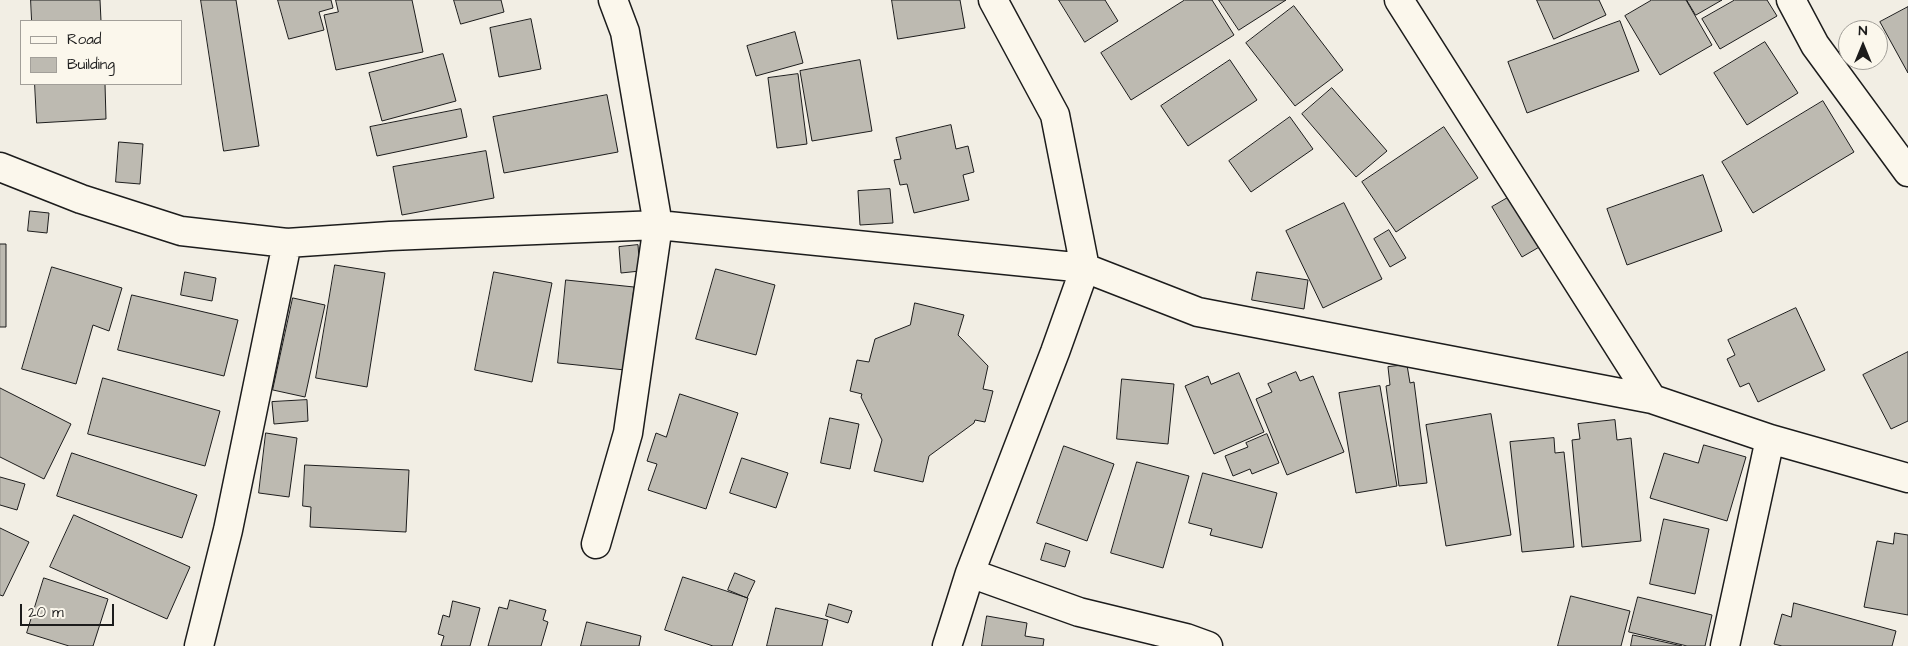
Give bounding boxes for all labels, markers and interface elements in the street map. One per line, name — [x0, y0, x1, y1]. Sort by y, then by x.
legend — [20, 20, 182, 85]
north arrow — [1838, 20, 1888, 70]
text: N — [1859, 21, 1867, 41]
text: Road — [67, 29, 101, 50]
text: Building — [67, 54, 115, 75]
scale bar — [22, 594, 116, 626]
text: 20 m — [28, 602, 64, 623]

